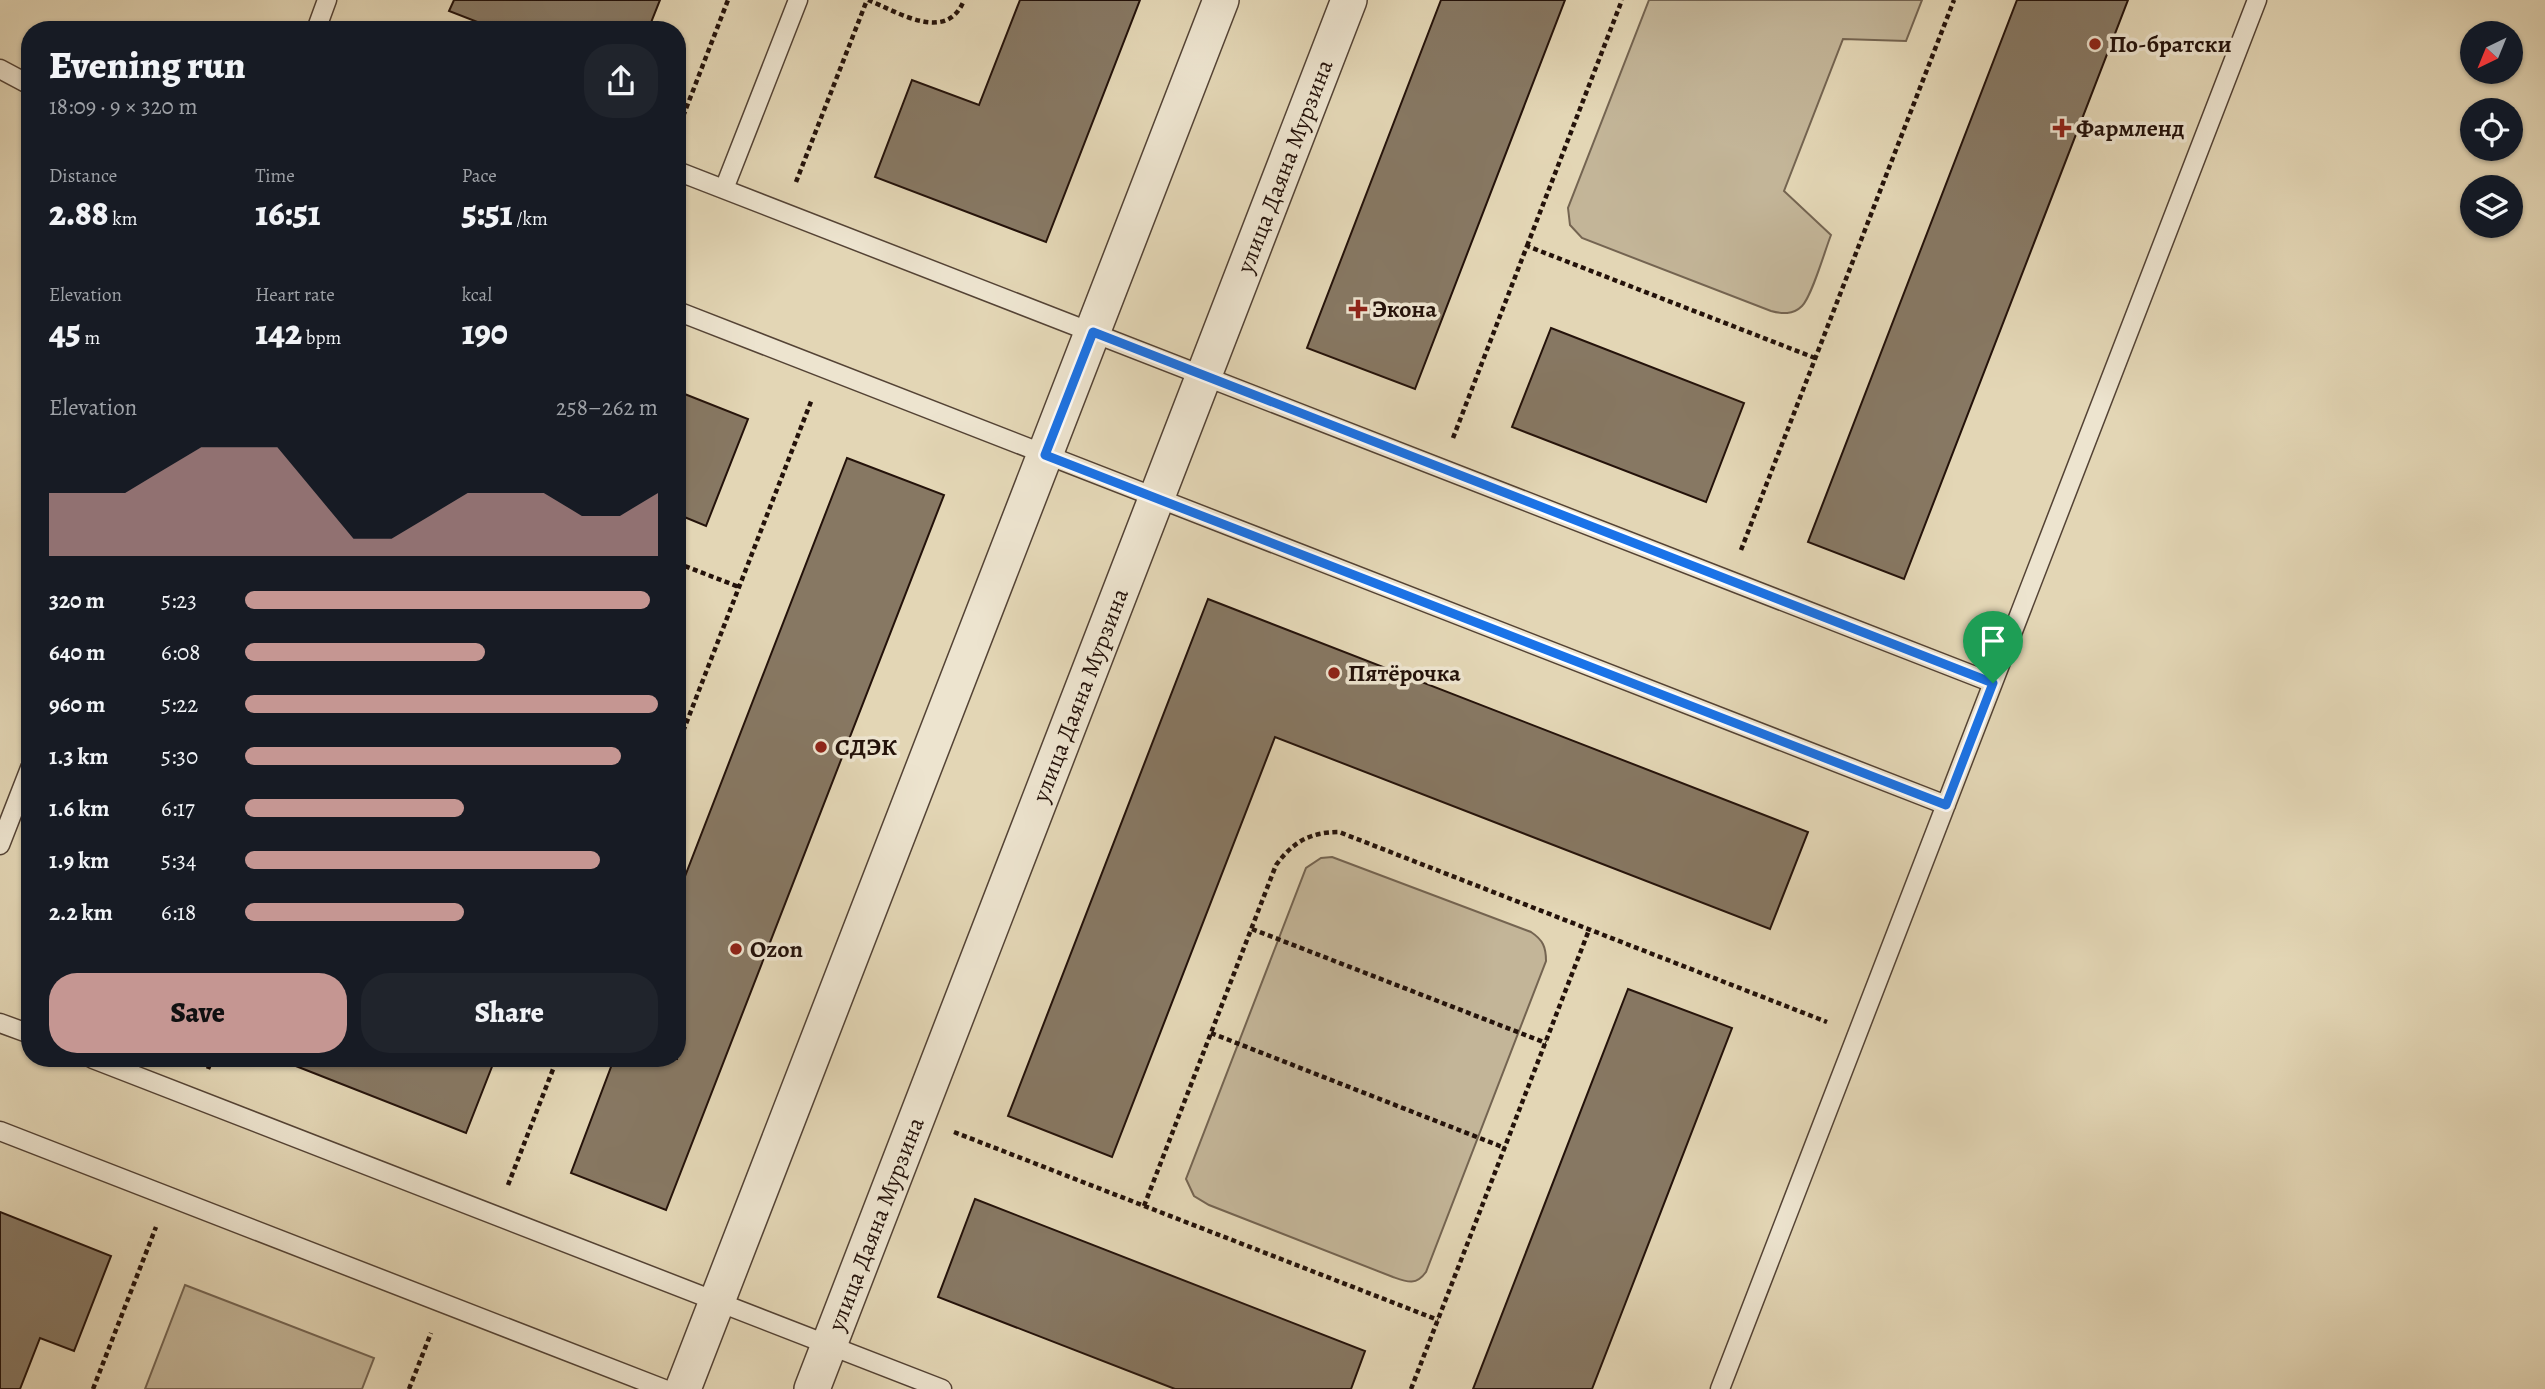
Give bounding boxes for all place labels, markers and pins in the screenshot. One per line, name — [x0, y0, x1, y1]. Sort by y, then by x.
place label: По-братски — [2109, 28, 2232, 60]
marker: По-братски — [2087, 36, 2103, 52]
place label: Фармленд — [2076, 112, 2184, 144]
marker: Фармленд — [2054, 120, 2070, 136]
place label: Экона — [1372, 293, 1438, 325]
marker: Экона — [1350, 301, 1366, 317]
pin — [1963, 611, 2023, 683]
place label: Пятёрочка — [1348, 657, 1461, 689]
marker: Пятёрочка — [1326, 665, 1342, 681]
place label: СДЭК — [835, 731, 897, 763]
marker: СДЭК — [813, 739, 829, 755]
place label: Ozon — [750, 933, 804, 965]
marker: Ozon — [728, 941, 744, 957]

